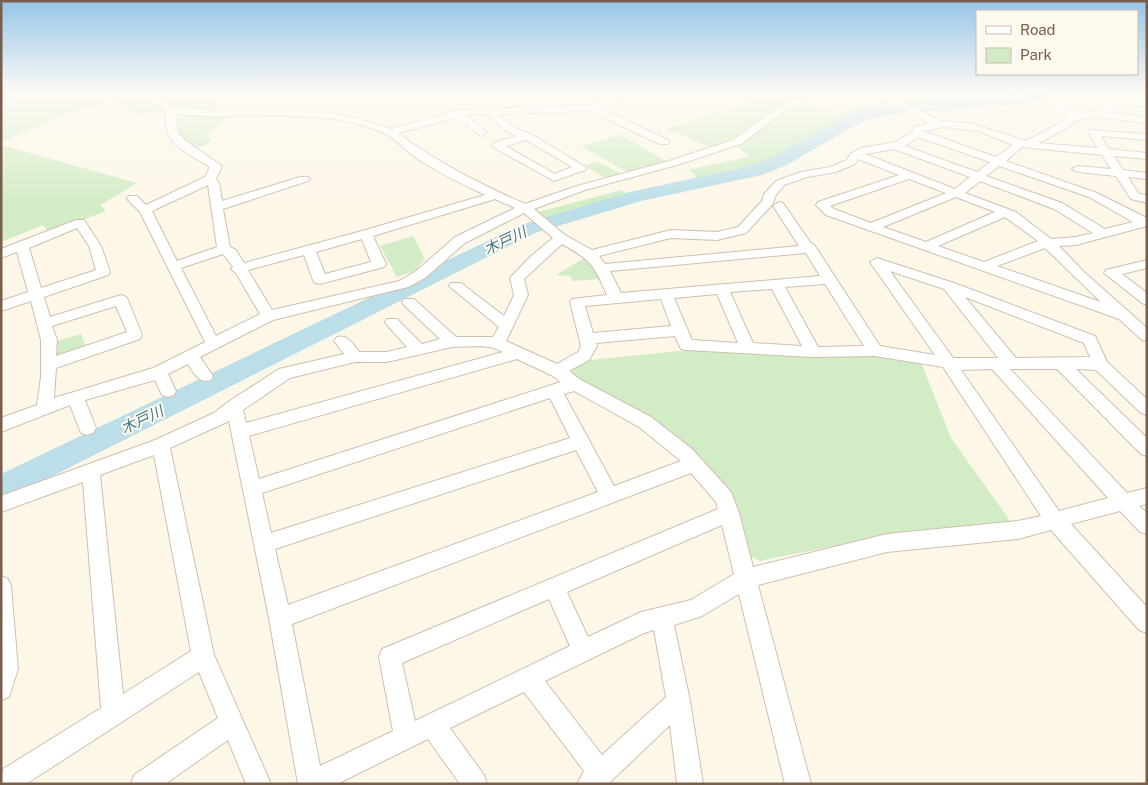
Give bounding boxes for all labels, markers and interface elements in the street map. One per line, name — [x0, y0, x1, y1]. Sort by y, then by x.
legend — [976, 10, 1138, 75]
text: Road — [1020, 21, 1056, 38]
text: Park — [1020, 46, 1052, 63]
water label: 木戸川 — [481, 222, 531, 258]
water label: 木戸川 — [118, 401, 168, 437]

